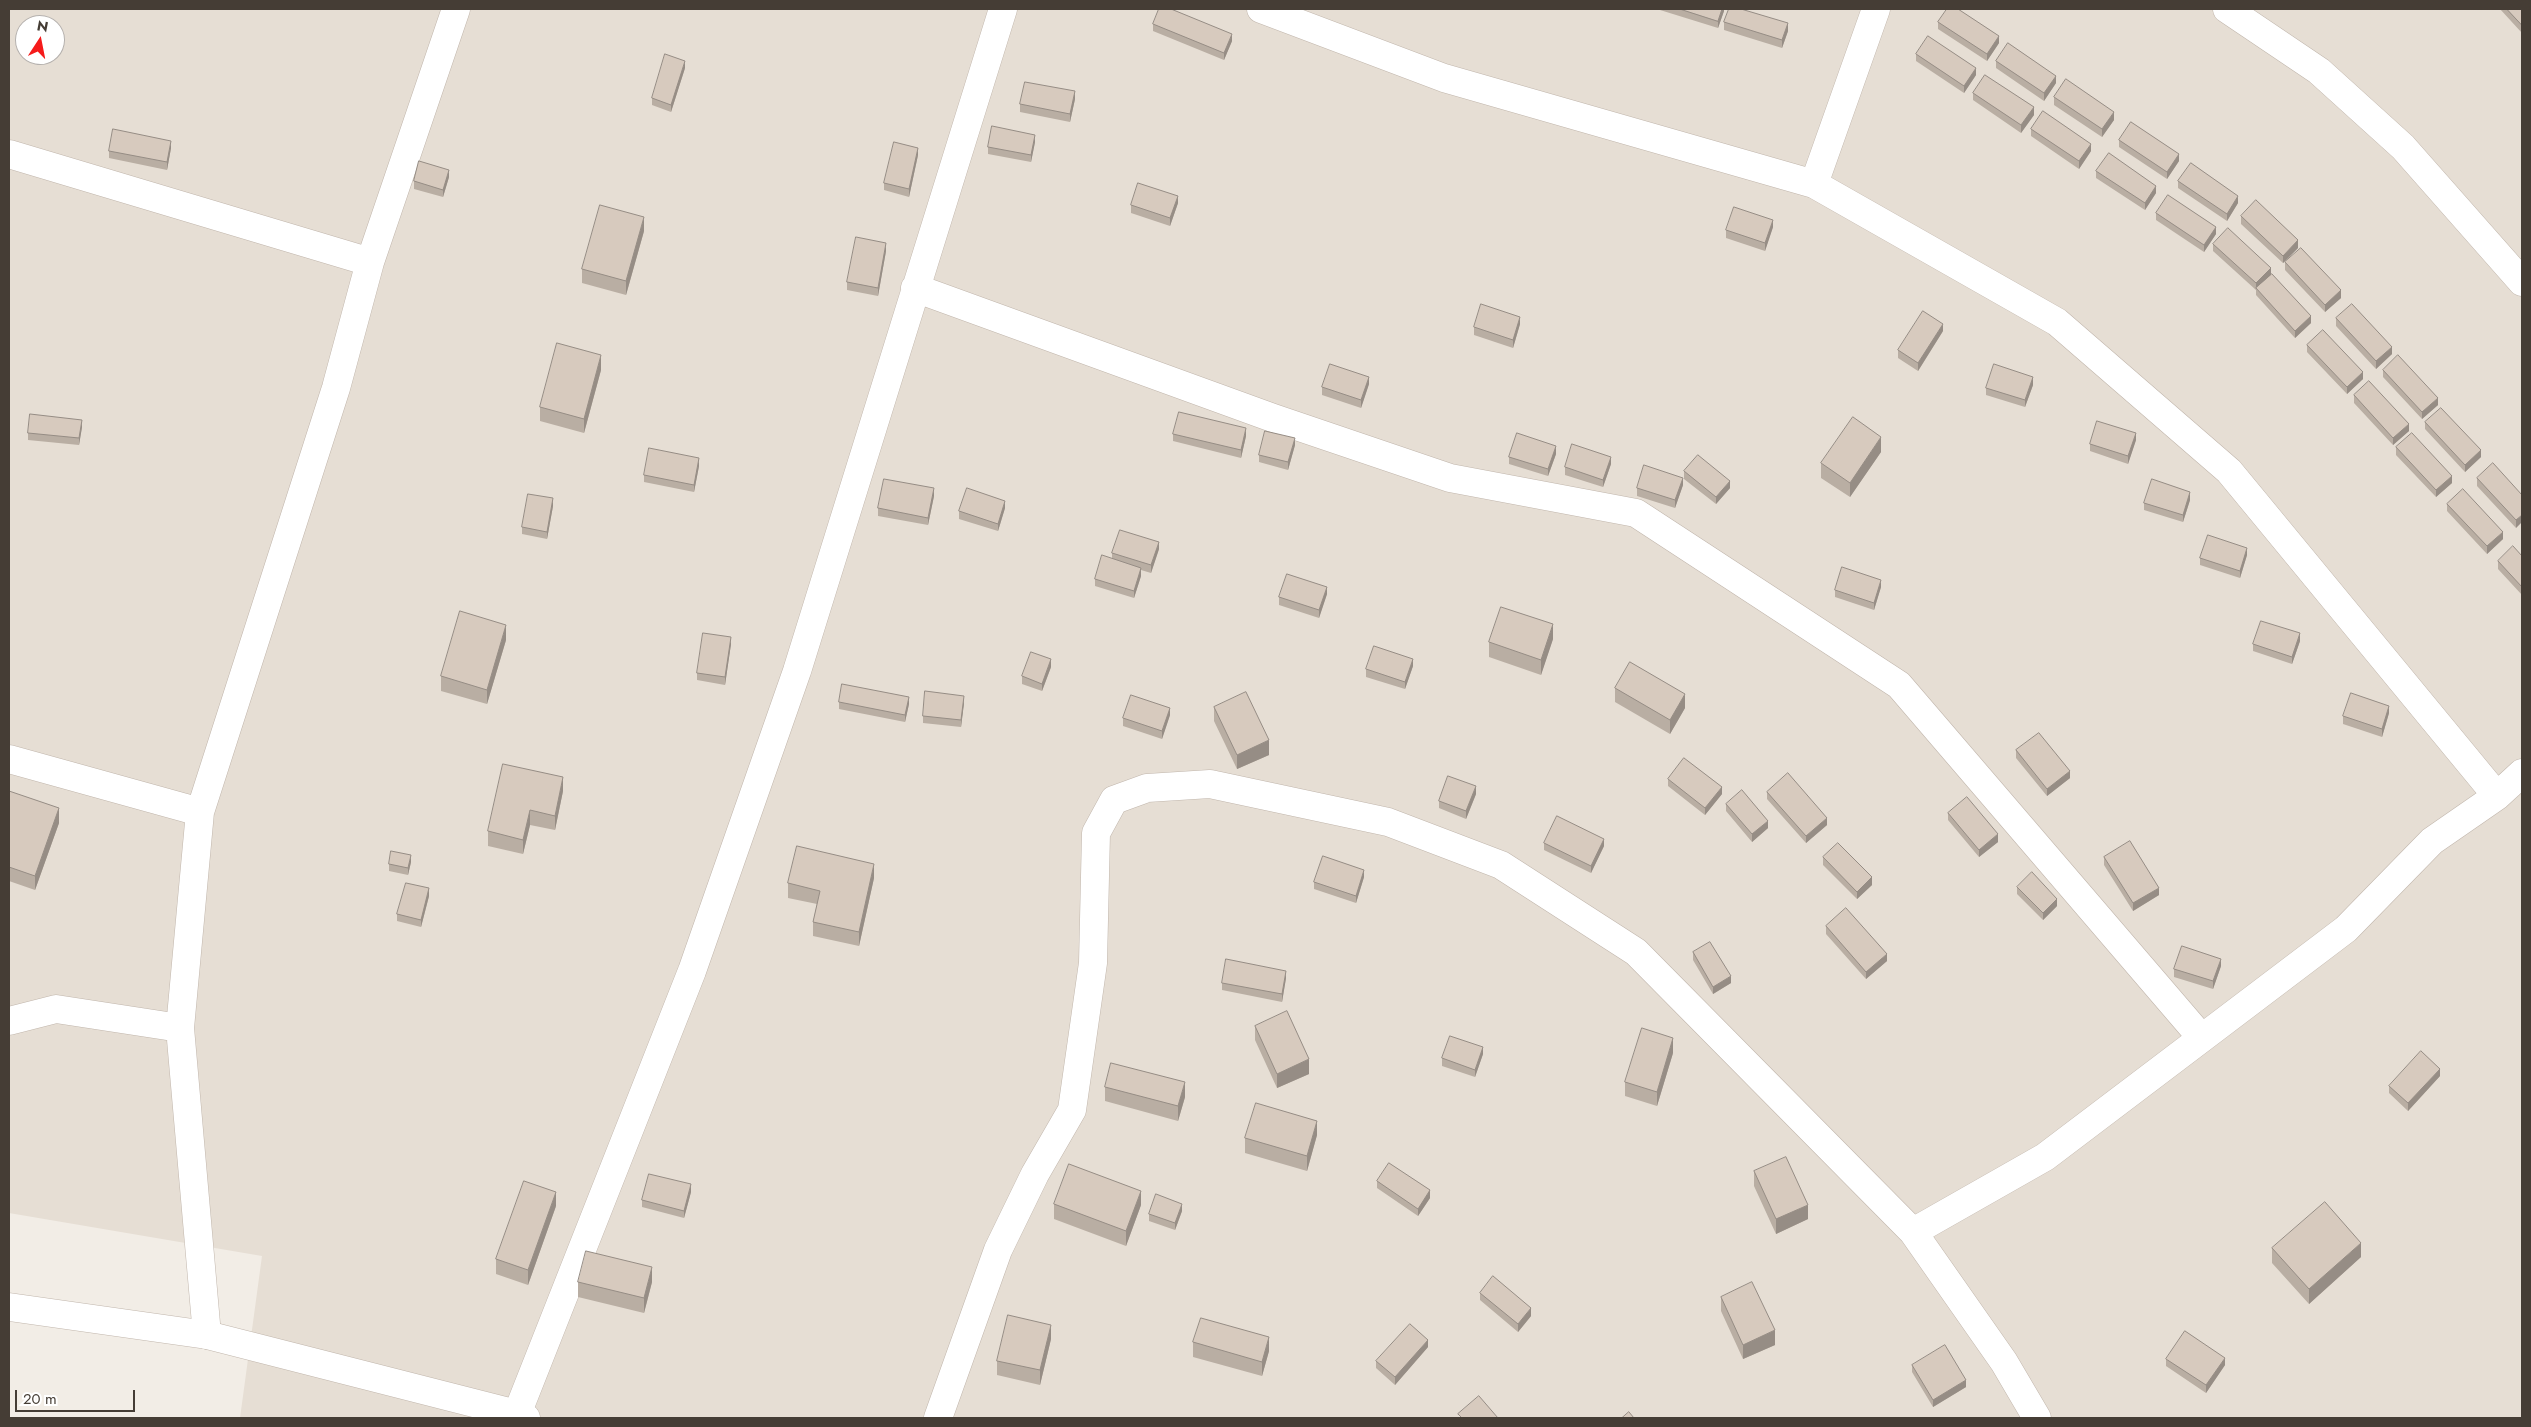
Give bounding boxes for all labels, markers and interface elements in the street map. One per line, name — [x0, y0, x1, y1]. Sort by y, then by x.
north arrow — [15, 15, 65, 65]
text: N — [35, 15, 50, 37]
scale bar — [18, 1380, 138, 1412]
text: 20 m — [23, 1388, 57, 1410]

